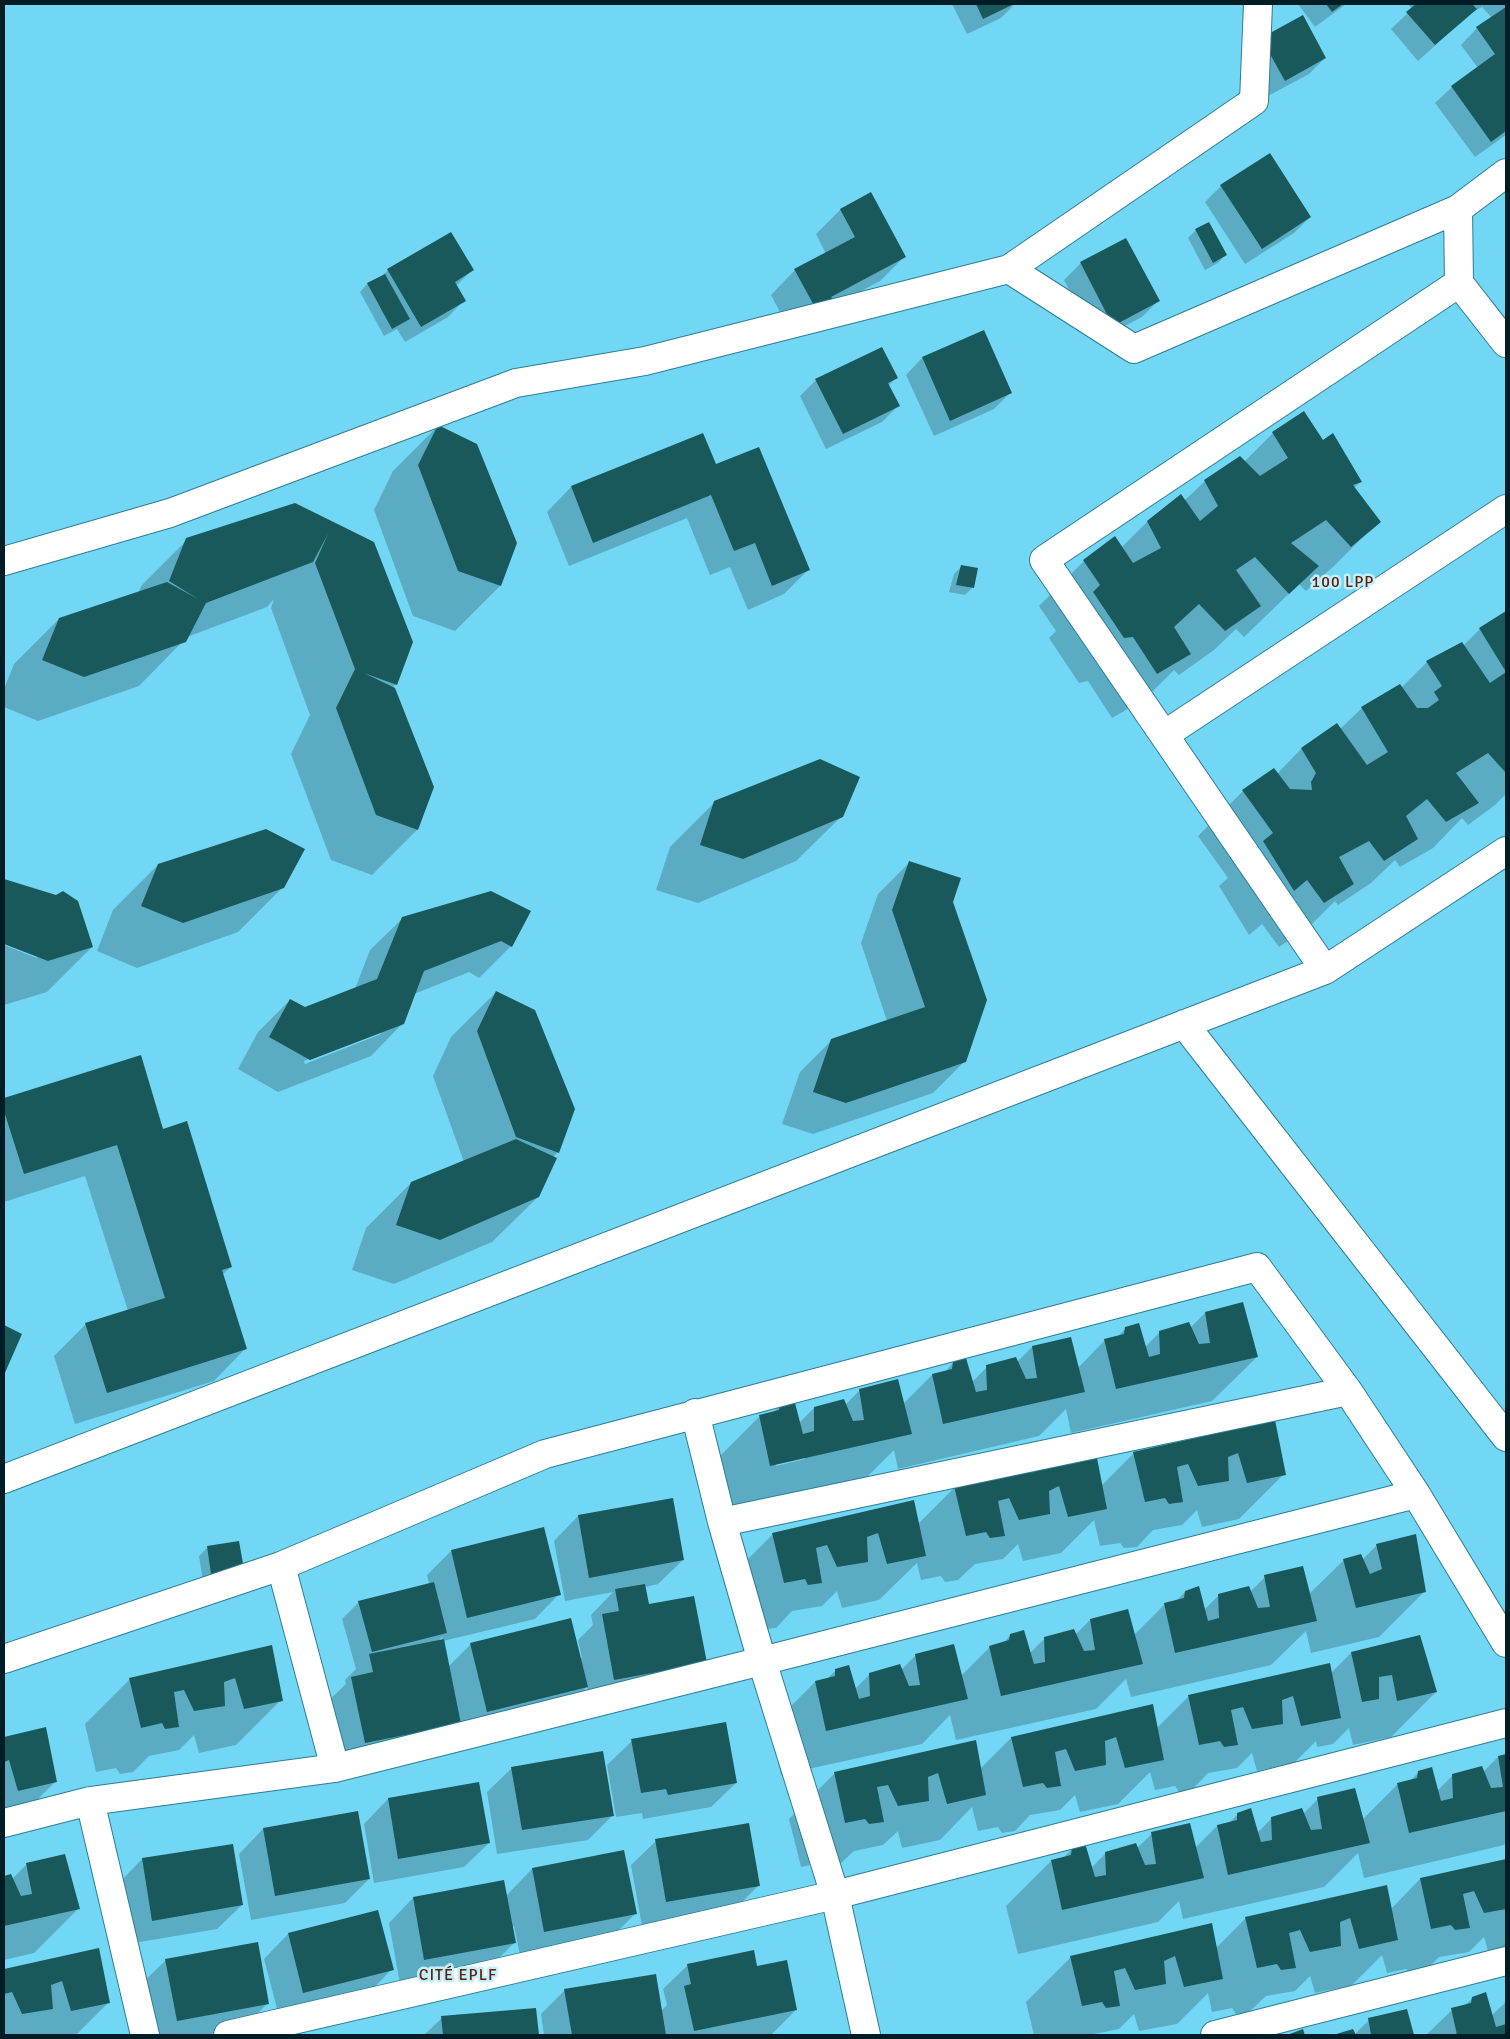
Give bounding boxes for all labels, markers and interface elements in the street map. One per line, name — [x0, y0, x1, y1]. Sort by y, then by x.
district label: 100 LPP — [1311, 573, 1375, 593]
district label: CITÉ EPLF — [418, 1966, 498, 1986]

